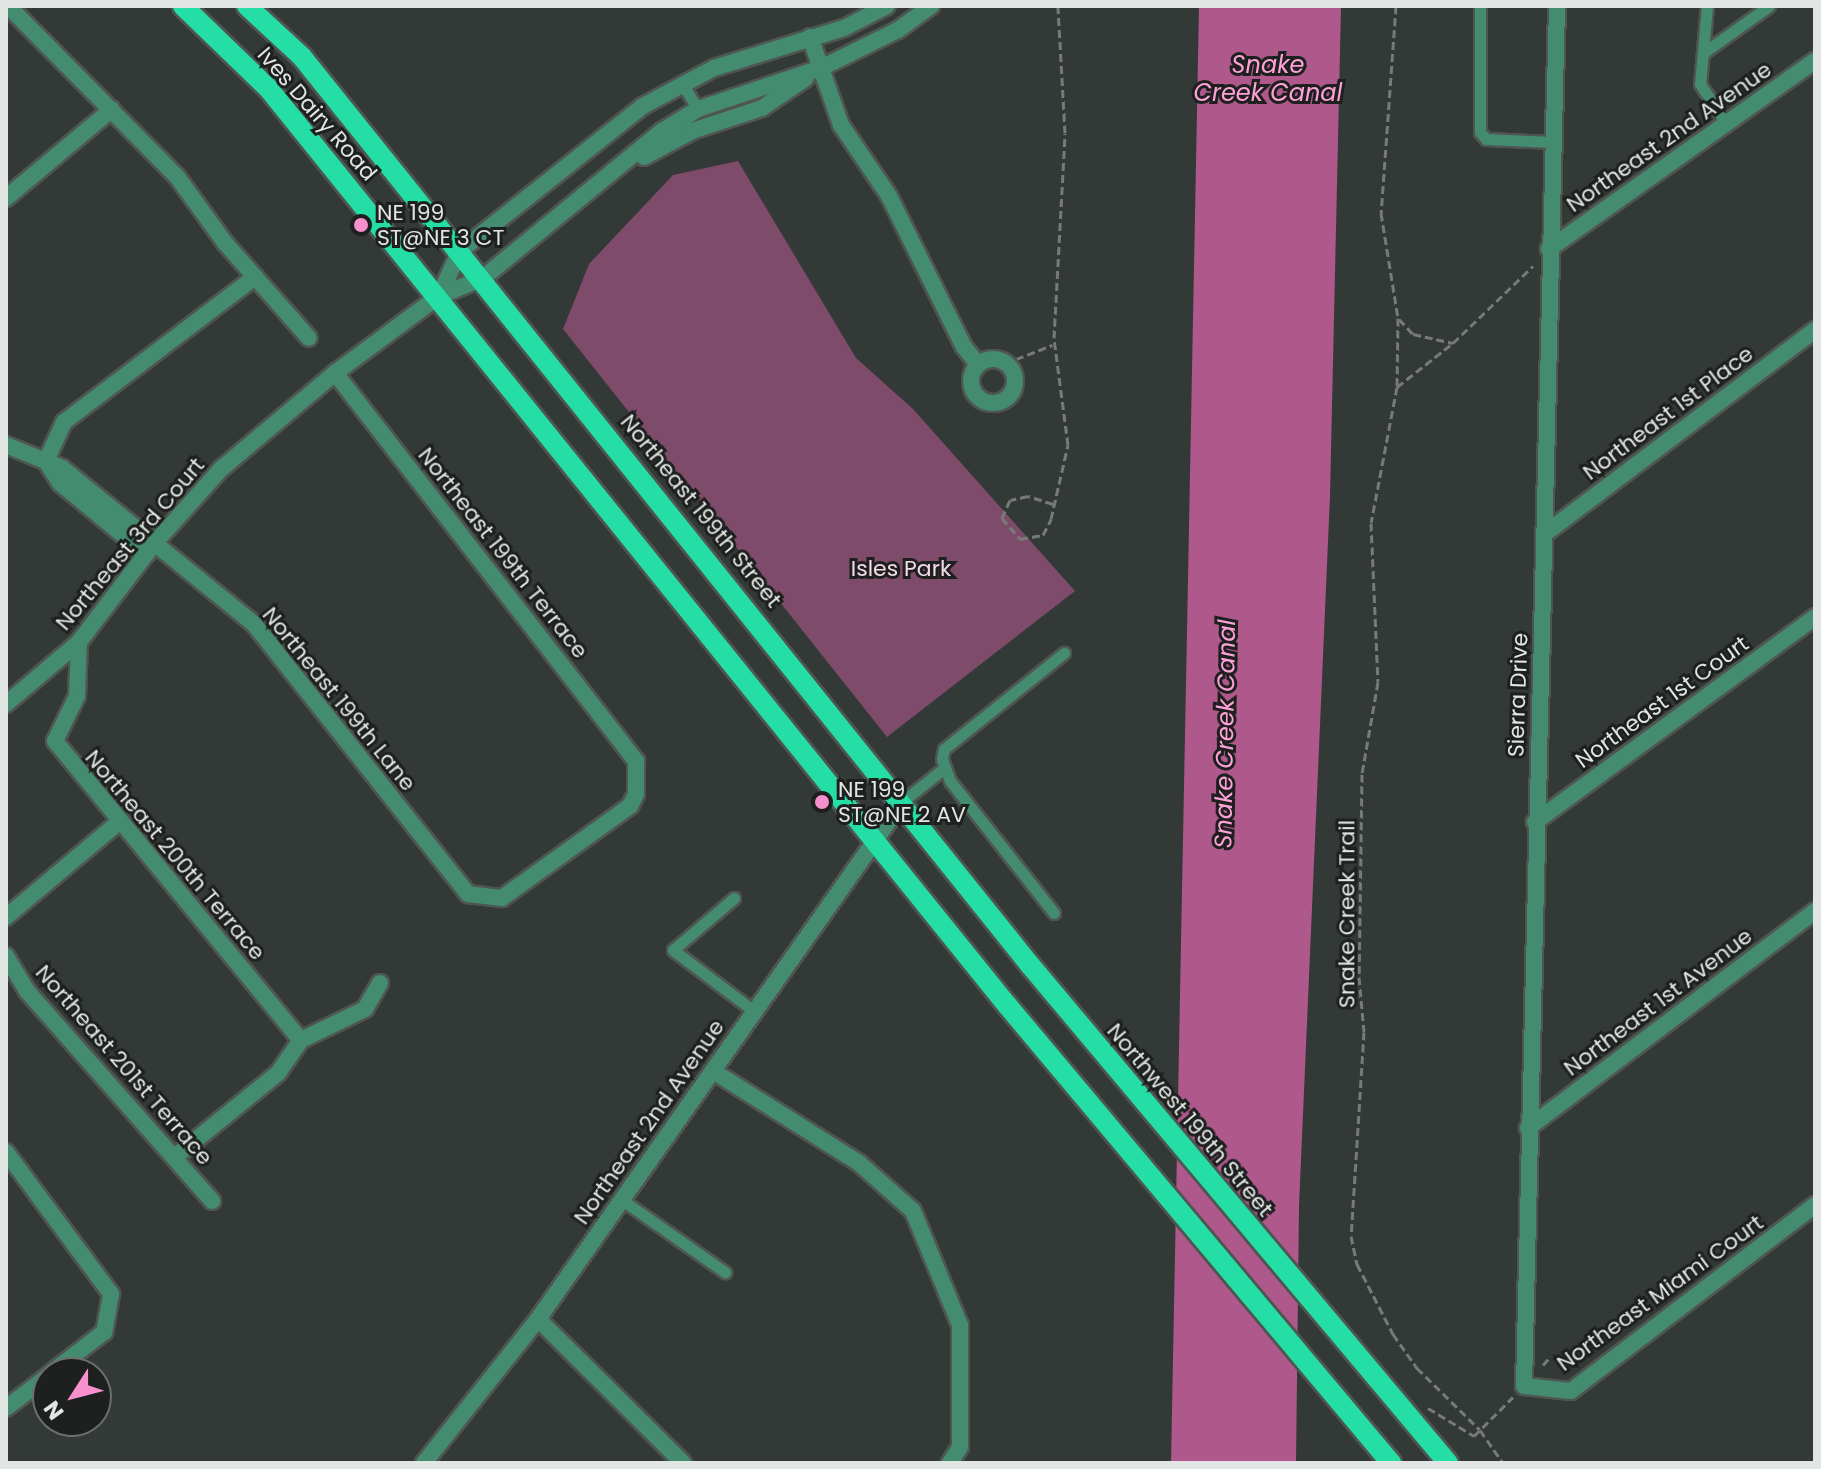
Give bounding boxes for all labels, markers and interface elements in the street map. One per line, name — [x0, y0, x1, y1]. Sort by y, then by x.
street label: Ives Dairy Road — [252, 42, 382, 186]
water label: Snake Creek Canal — [1194, 51, 1342, 107]
street label: Northeast 2nd Avenue — [1562, 56, 1776, 218]
place label: NE 199 ST@NE 3 CT — [377, 199, 504, 250]
marker: NE 199 ST@NE 3 CT — [352, 216, 370, 234]
street label: Northeast 1st Place — [1578, 340, 1758, 486]
street label: Northeast 199th Street — [615, 409, 787, 613]
street label: Northeast 199th Terrace — [412, 442, 594, 664]
street label: Northeast 3rd Court — [50, 452, 210, 636]
park label: Isles Park — [851, 556, 951, 582]
street label: Northeast 199th Lane — [257, 602, 421, 796]
water label: Snake Creek Canal — [1209, 619, 1241, 849]
street label: Northeast 1st Court — [1570, 630, 1754, 774]
street label: Sierra Drive — [1503, 632, 1533, 758]
street label: Northeast 200th Terrace — [79, 745, 271, 965]
place label: NE 199 ST@NE 2 AV — [838, 776, 966, 828]
marker: NE 199 ST@NE 2 AV — [813, 793, 831, 811]
street label: Snake Creek Trail — [1334, 820, 1360, 1008]
street label: Northeast 1st Avenue — [1559, 923, 1757, 1081]
street label: Northeast 201st Terrace — [30, 960, 218, 1170]
street label: Northeast 2nd Avenue — [568, 1015, 730, 1229]
street label: Northwest 199th Street — [1101, 1018, 1279, 1222]
street label: Northeast Miami Court — [1552, 1209, 1768, 1377]
north arrow — [32, 1357, 112, 1437]
text: N — [36, 1394, 71, 1426]

